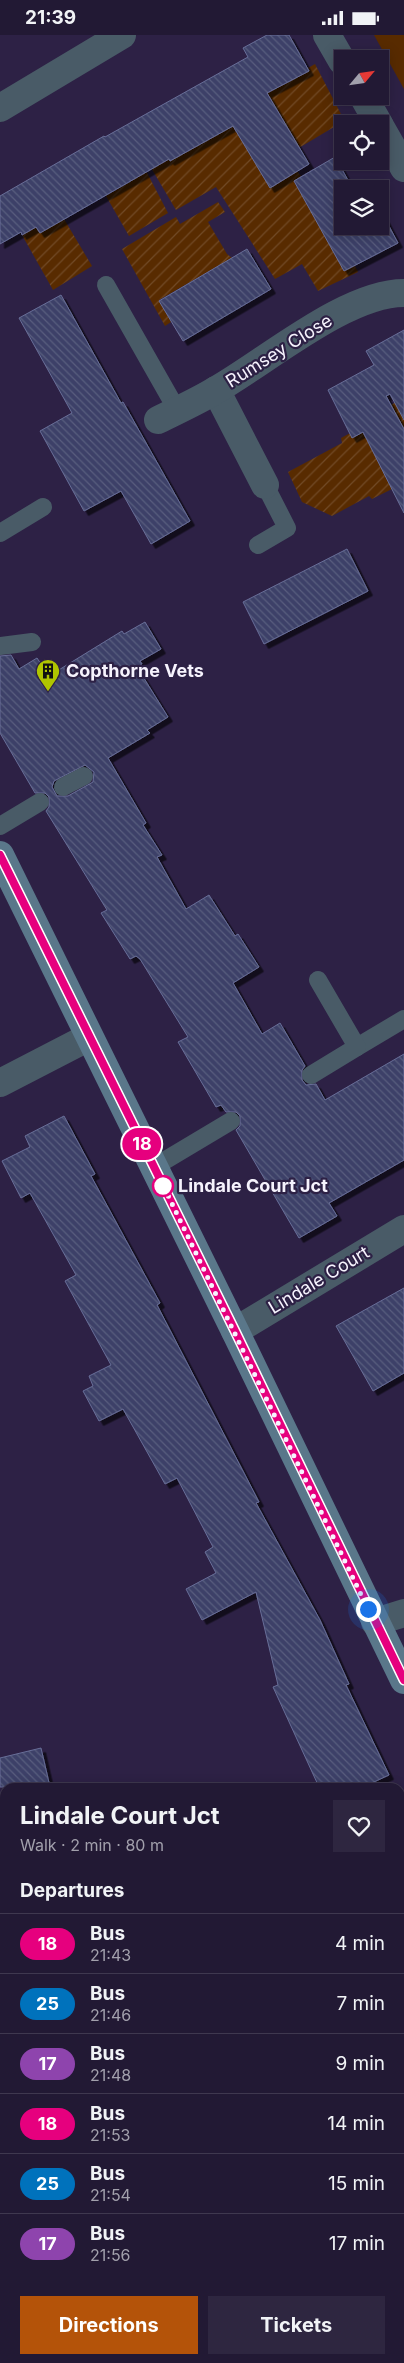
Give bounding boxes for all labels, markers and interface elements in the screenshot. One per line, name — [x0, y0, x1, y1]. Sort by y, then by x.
text: 21:39 — [25, 6, 76, 29]
north arrow — [334, 50, 389, 105]
map controls — [334, 50, 389, 235]
button: locate — [334, 115, 389, 170]
button: layers — [334, 180, 389, 235]
street label: Rumsey Close — [222, 310, 336, 392]
building icon: Copthorne Vets — [35, 658, 61, 692]
place label: Copthorne Vets — [66, 660, 204, 681]
line badge: 18 — [120, 1128, 164, 1160]
text: 18 — [132, 1133, 152, 1154]
marker: Lindale Court Jct — [152, 1175, 174, 1197]
place label: Lindale Court Jct — [178, 1175, 328, 1196]
street label: Lindale Court — [265, 1241, 373, 1318]
your location — [356, 1597, 381, 1622]
button: heart — [333, 1800, 385, 1852]
text: Lindale Court Jct — [20, 1801, 220, 1830]
text: Walk · 2 min · 80 m — [20, 1835, 164, 1855]
text: Departures — [20, 1879, 124, 1902]
text: Bus — [90, 1922, 125, 1945]
text: 4 min — [335, 1932, 385, 1955]
text: 18 — [38, 1933, 57, 1954]
text: 21:43 — [90, 1945, 131, 1965]
text: Bus — [90, 1982, 125, 2005]
text: 7 min — [336, 1992, 385, 2015]
text: 25 — [36, 1993, 59, 2014]
text: 21:46 — [90, 2005, 131, 2025]
text: Bus — [90, 2042, 125, 2065]
text: 9 min — [335, 2052, 385, 2075]
text: 17 — [38, 2053, 57, 2074]
text: 21:48 — [90, 2065, 131, 2085]
text: Bus — [90, 2102, 125, 2125]
text: 14 min — [327, 2112, 385, 2135]
text: 18 — [38, 2113, 57, 2134]
text: 21:53 — [90, 2125, 130, 2145]
text: Bus — [90, 2162, 125, 2185]
text: 15 min — [328, 2172, 385, 2195]
text: 25 — [36, 2173, 59, 2194]
text: 21:54 — [90, 2185, 131, 2205]
text: Bus — [90, 2222, 125, 2245]
text: 17 min — [329, 2232, 385, 2255]
text: 17 — [38, 2233, 57, 2254]
text: 21:56 — [90, 2245, 131, 2265]
button: Directions — [20, 2296, 198, 2354]
button: Tickets — [208, 2296, 385, 2354]

